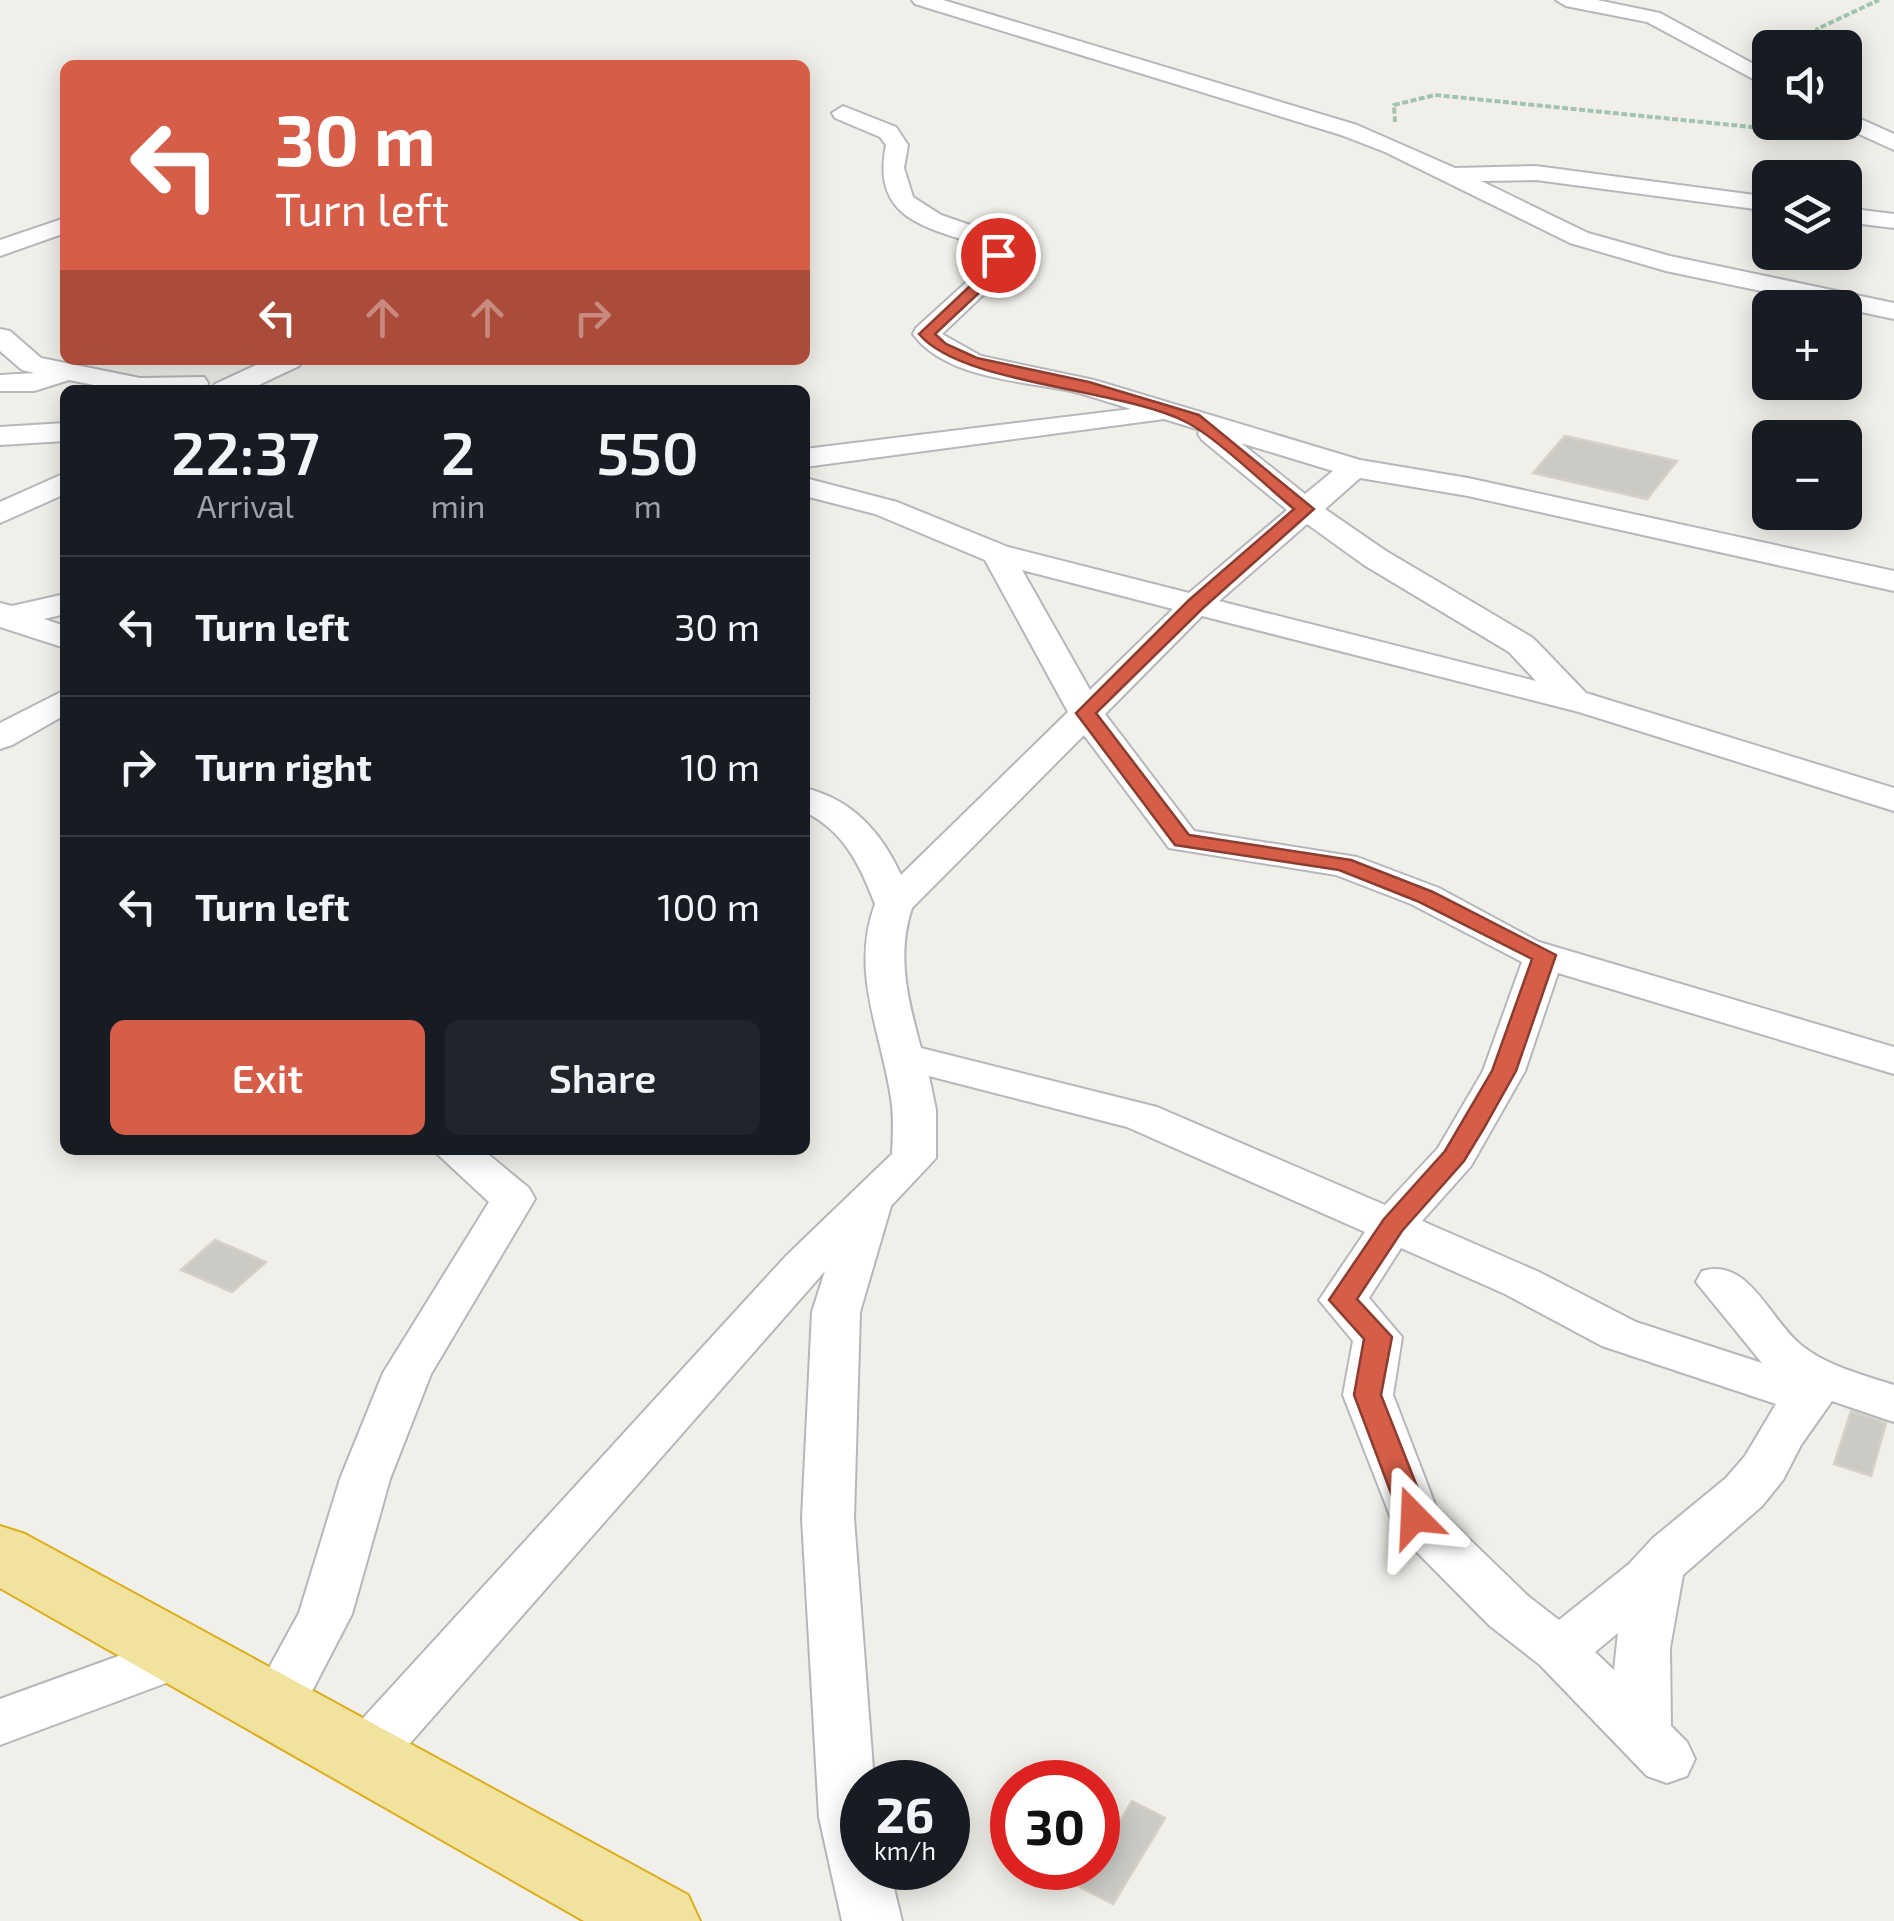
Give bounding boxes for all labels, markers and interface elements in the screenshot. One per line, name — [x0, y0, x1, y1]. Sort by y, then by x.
map controls — [1752, 30, 1862, 530]
button: sound — [1752, 30, 1862, 140]
text: 30 m — [275, 96, 436, 180]
icon: left — [110, 100, 240, 230]
button: layers — [1752, 160, 1862, 270]
text: Turn left — [275, 181, 449, 235]
pin — [956, 213, 1041, 298]
icon: arrive — [971, 228, 1026, 283]
icon: left — [250, 290, 305, 345]
icon: ahead — [355, 290, 410, 345]
icon: ahead — [460, 290, 515, 345]
icon: right — [565, 290, 620, 345]
button: + — [1752, 290, 1862, 400]
text: 22:37 — [171, 415, 320, 487]
text: 2 — [441, 415, 475, 487]
text: 550 — [596, 415, 699, 487]
button: − — [1752, 420, 1862, 530]
text: Arrival — [197, 486, 294, 524]
text: min — [431, 486, 485, 524]
text: m — [634, 486, 662, 524]
icon: left — [110, 599, 165, 654]
text: Turn left — [195, 603, 350, 649]
text: 30 m — [674, 603, 760, 649]
icon: right — [110, 739, 165, 794]
text: Turn right — [195, 743, 372, 789]
text: 10 m — [680, 743, 760, 789]
icon: left — [110, 879, 165, 934]
text: Turn left — [195, 883, 350, 929]
text: 100 m — [657, 883, 760, 929]
button: Exit — [110, 1020, 425, 1135]
button: Share — [445, 1020, 760, 1135]
position arrow — [1362, 1465, 1466, 1569]
speed limit sign: 30 — [990, 1760, 1120, 1890]
text: 26 — [876, 1783, 934, 1843]
text: km/h — [874, 1835, 936, 1865]

